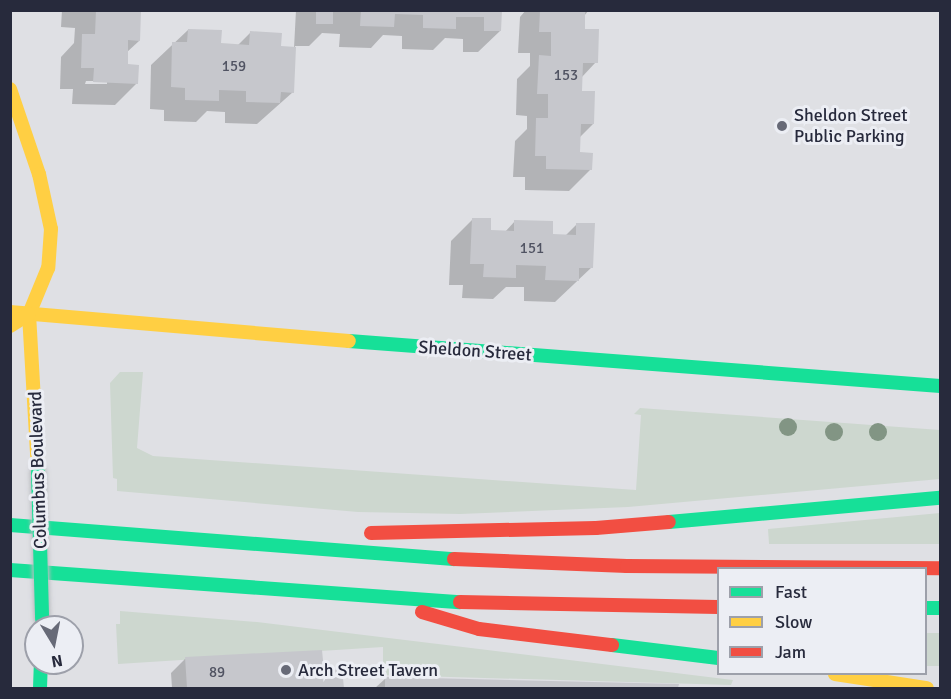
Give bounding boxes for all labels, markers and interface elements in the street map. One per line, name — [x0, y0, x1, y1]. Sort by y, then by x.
house number: 159 — [222, 58, 246, 76]
house number: 153 — [554, 67, 578, 85]
place label: Sheldon Street Public Parking — [794, 105, 908, 148]
marker: Sheldon Street Public Parking — [775, 119, 789, 133]
house number: 151 — [520, 240, 544, 258]
street label: Sheldon Street — [418, 336, 532, 366]
street label: Columbus Boulevard — [24, 391, 52, 549]
legend — [717, 567, 927, 675]
text: Fast — [775, 581, 807, 603]
text: Slow — [775, 611, 812, 633]
north arrow — [24, 615, 84, 675]
text: Jam — [775, 641, 806, 663]
text: N — [50, 650, 64, 672]
place label: Arch Street Tavern — [298, 659, 438, 681]
marker: Arch Street Tavern — [279, 663, 293, 677]
house number: 89 — [209, 664, 225, 682]

